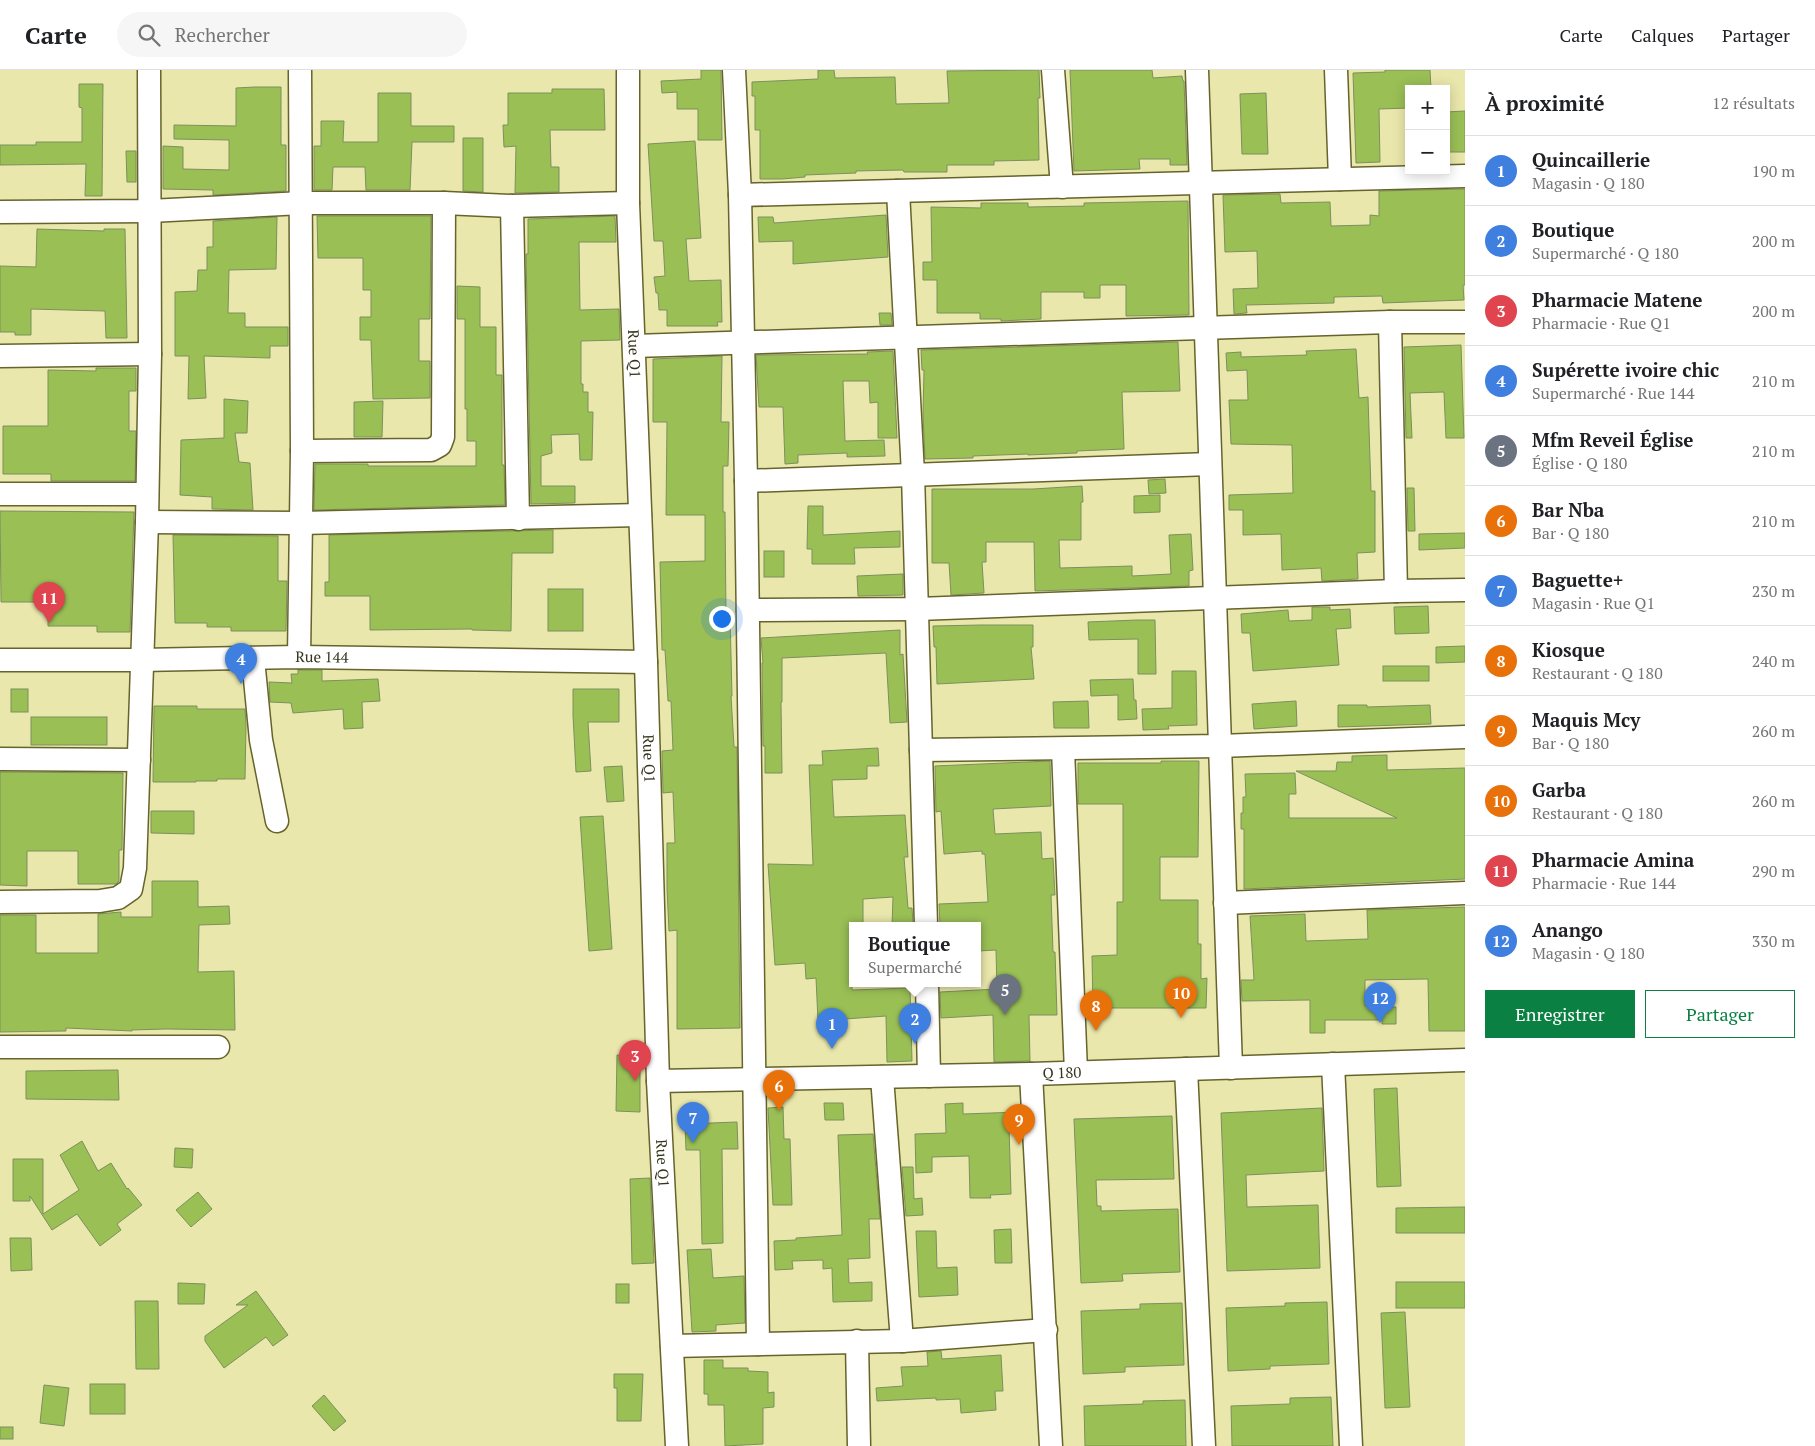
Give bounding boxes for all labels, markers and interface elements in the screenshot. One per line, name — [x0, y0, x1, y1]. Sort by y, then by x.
search box — [117, 12, 467, 57]
text: Carte — [25, 19, 87, 51]
icon: search — [135, 21, 163, 49]
text: Rechercher — [175, 22, 270, 47]
text: Carte — [1560, 23, 1603, 47]
text: Calques — [1631, 23, 1694, 47]
text: Partager — [1722, 23, 1790, 47]
map controls — [1405, 85, 1450, 175]
button: + — [1405, 85, 1450, 130]
text: À proximité — [1485, 89, 1605, 117]
text: 12 résultats — [1712, 92, 1795, 114]
button: − — [1405, 130, 1450, 175]
text: Quincaillerie — [1532, 147, 1650, 172]
text: 1 — [1496, 160, 1506, 182]
text: 190 m — [1752, 160, 1795, 182]
text: Magasin · Q 180 — [1532, 172, 1645, 194]
text: Boutique — [1532, 217, 1615, 242]
text: 2 — [1496, 230, 1506, 252]
text: 200 m — [1752, 230, 1795, 252]
text: Supermarché · Q 180 — [1532, 242, 1679, 264]
text: Pharmacie Matene — [1532, 287, 1703, 312]
text: 3 — [1496, 300, 1506, 322]
text: 200 m — [1752, 300, 1795, 322]
text: Pharmacie · Rue Q1 — [1532, 312, 1671, 334]
street label: Rue Q1 — [624, 329, 646, 378]
text: Supérette ivoire chic — [1532, 357, 1719, 382]
text: 4 — [1496, 370, 1506, 392]
text: 210 m — [1752, 370, 1795, 392]
text: Supermarché · Rue 144 — [1532, 382, 1694, 404]
text: Mfm Reveil Église — [1532, 427, 1694, 452]
text: 5 — [1496, 440, 1506, 462]
text: 210 m — [1752, 440, 1795, 462]
text: Église · Q 180 — [1532, 452, 1627, 474]
text: Bar Nba — [1532, 497, 1604, 522]
text: 6 — [1496, 510, 1506, 532]
text: 210 m — [1752, 510, 1795, 532]
text: Bar · Q 180 — [1532, 522, 1609, 544]
text: Baguette+ — [1532, 567, 1624, 592]
text: 7 — [1496, 580, 1506, 602]
text: 230 m — [1752, 580, 1795, 602]
pin: 11 — [33, 582, 65, 623]
text: Magasin · Rue Q1 — [1532, 592, 1655, 614]
your location — [709, 606, 735, 632]
text: Kiosque — [1532, 637, 1605, 662]
pin: 4 — [225, 643, 257, 684]
street label: Rue 144 — [295, 646, 349, 667]
text: 8 — [1496, 650, 1506, 672]
text: 240 m — [1752, 650, 1795, 672]
text: Restaurant · Q 180 — [1532, 662, 1663, 684]
text: Maquis Mcy — [1532, 707, 1640, 732]
text: 9 — [1496, 720, 1506, 742]
text: 260 m — [1752, 720, 1795, 742]
text: Bar · Q 180 — [1532, 732, 1609, 754]
street label: Rue Q1 — [639, 734, 660, 783]
text: Garba — [1532, 777, 1586, 802]
text: 10 — [1492, 790, 1510, 812]
text: 260 m — [1752, 790, 1795, 812]
text: Restaurant · Q 180 — [1532, 802, 1663, 824]
text: Pharmacie Amina — [1532, 847, 1694, 872]
text: 11 — [1492, 860, 1510, 882]
text: 290 m — [1752, 860, 1795, 882]
text: Pharmacie · Rue 144 — [1532, 872, 1676, 894]
text: Anango — [1532, 917, 1603, 942]
popup — [849, 922, 981, 987]
text: 12 — [1492, 930, 1510, 952]
text: 330 m — [1752, 930, 1795, 952]
text: Boutique — [868, 931, 951, 956]
text: Magasin · Q 180 — [1532, 942, 1645, 964]
text: Supermarché — [868, 956, 962, 978]
pin: 5 — [989, 974, 1021, 1015]
pin: 10 — [1165, 977, 1197, 1018]
pin: 12 — [1364, 982, 1396, 1023]
pin: 8 — [1080, 990, 1112, 1031]
button: Enregistrer — [1485, 990, 1635, 1038]
button: Partager — [1645, 990, 1795, 1038]
pin: 2 — [899, 1003, 931, 1044]
pin: 1 — [816, 1008, 848, 1049]
pin: 3 — [619, 1040, 651, 1081]
street label: Q 180 — [1042, 1061, 1082, 1083]
pin: 6 — [763, 1070, 795, 1111]
pin: 7 — [677, 1102, 709, 1143]
pin: 9 — [1003, 1104, 1035, 1145]
street label: Rue Q1 — [652, 1139, 675, 1188]

